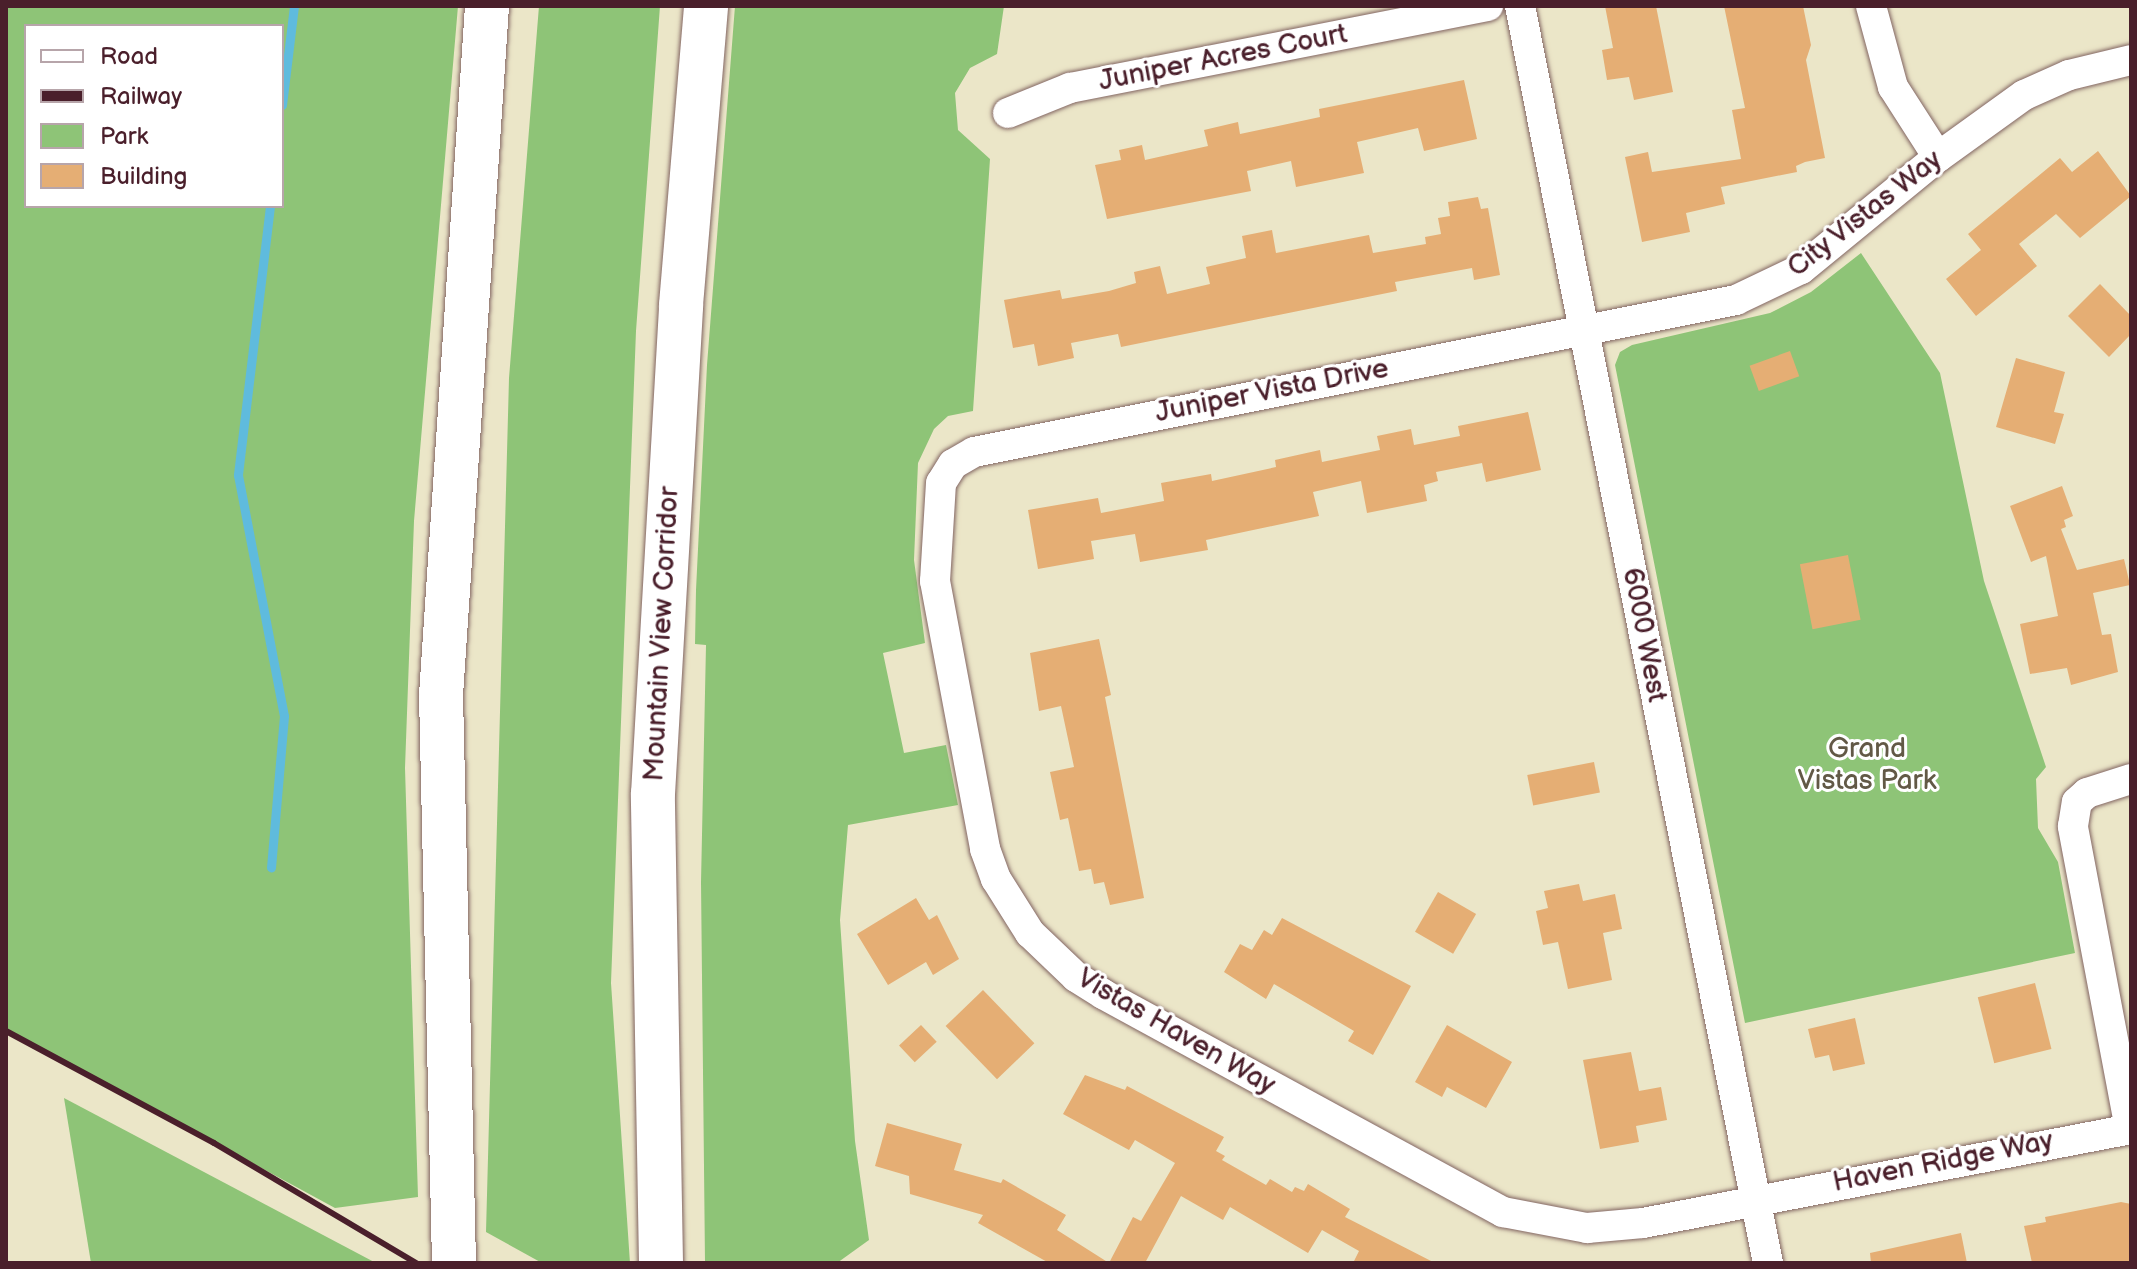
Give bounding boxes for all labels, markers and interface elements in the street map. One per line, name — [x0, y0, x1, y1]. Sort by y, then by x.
street label: Juniper Acres Court — [1096, 17, 1350, 99]
legend — [24, 24, 284, 208]
text: Road — [100, 42, 158, 71]
text: Railway — [100, 82, 182, 111]
text: Park — [100, 122, 148, 151]
street label: City Vistas Way — [1780, 142, 1950, 286]
text: Building — [100, 162, 187, 191]
street label: Juniper Vista Drive — [1152, 352, 1392, 430]
street label: Mountain View Corridor — [637, 485, 687, 783]
street label: 6000 West — [1614, 565, 1674, 705]
park label: Grand Vistas Park — [1798, 732, 1936, 798]
street label: Vistas Haven Way — [1070, 961, 1282, 1103]
street label: Haven Ridge Way — [1829, 1124, 2057, 1200]

